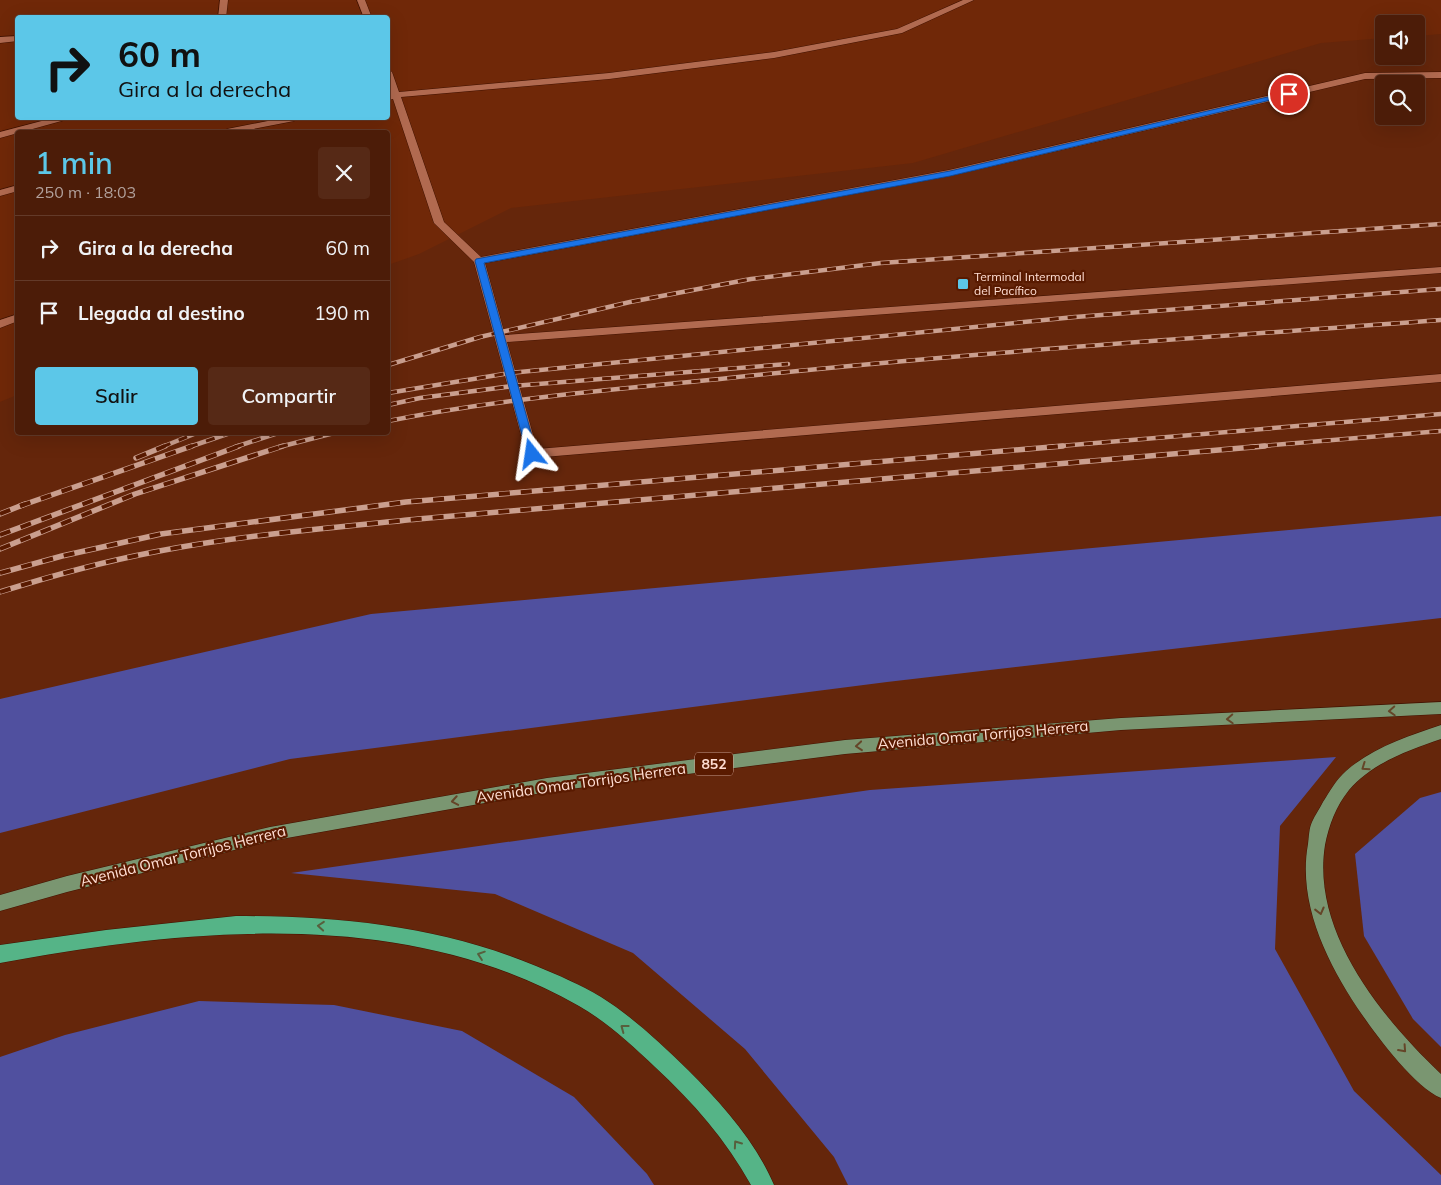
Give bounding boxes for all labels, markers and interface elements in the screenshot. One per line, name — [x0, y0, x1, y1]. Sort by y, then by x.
map controls — [1375, 15, 1425, 125]
button: sound — [1375, 15, 1425, 65]
text: 60 m — [118, 32, 201, 76]
icon: right — [35, 35, 100, 100]
pin — [1268, 73, 1310, 115]
text: Gira a la derecha — [118, 75, 291, 103]
button: search — [1375, 75, 1425, 125]
icon: arrive — [1275, 80, 1303, 108]
text: 1 min — [35, 144, 113, 182]
button: close — [318, 147, 370, 199]
text: 250 m · 18:03 — [35, 182, 136, 202]
icon: right — [35, 234, 63, 262]
text: Gira a la derecha — [78, 236, 233, 260]
text: 60 m — [326, 236, 370, 260]
place label: Terminal Intermodal del Pacífico — [974, 269, 1085, 298]
marker: Terminal Intermodal del Pacífico — [956, 277, 970, 291]
icon: arrive — [35, 299, 63, 327]
text: Llegada al destino — [78, 301, 245, 325]
text: 190 m — [314, 301, 370, 325]
button: Salir — [35, 367, 198, 425]
button: Compartir — [208, 367, 370, 425]
position arrow — [505, 427, 557, 479]
one-way arrow — [1388, 705, 1396, 716]
one-way arrow — [1226, 713, 1234, 724]
street label: Avenida Omar Torrijos Herrera — [877, 716, 1089, 753]
one-way arrow — [854, 740, 862, 751]
road number: 852 — [695, 752, 733, 776]
street label: Avenida Omar Torrijos Herrera — [475, 758, 687, 807]
one-way arrow — [1361, 761, 1371, 770]
one-way arrow — [451, 796, 459, 806]
street label: Avenida Omar Torrijos Herrera — [78, 821, 288, 890]
one-way arrow — [1314, 906, 1325, 915]
one-way arrow — [317, 920, 325, 931]
one-way arrow — [477, 950, 485, 960]
one-way arrow — [621, 1025, 630, 1033]
one-way arrow — [1397, 1043, 1406, 1052]
one-way arrow — [734, 1140, 743, 1150]

